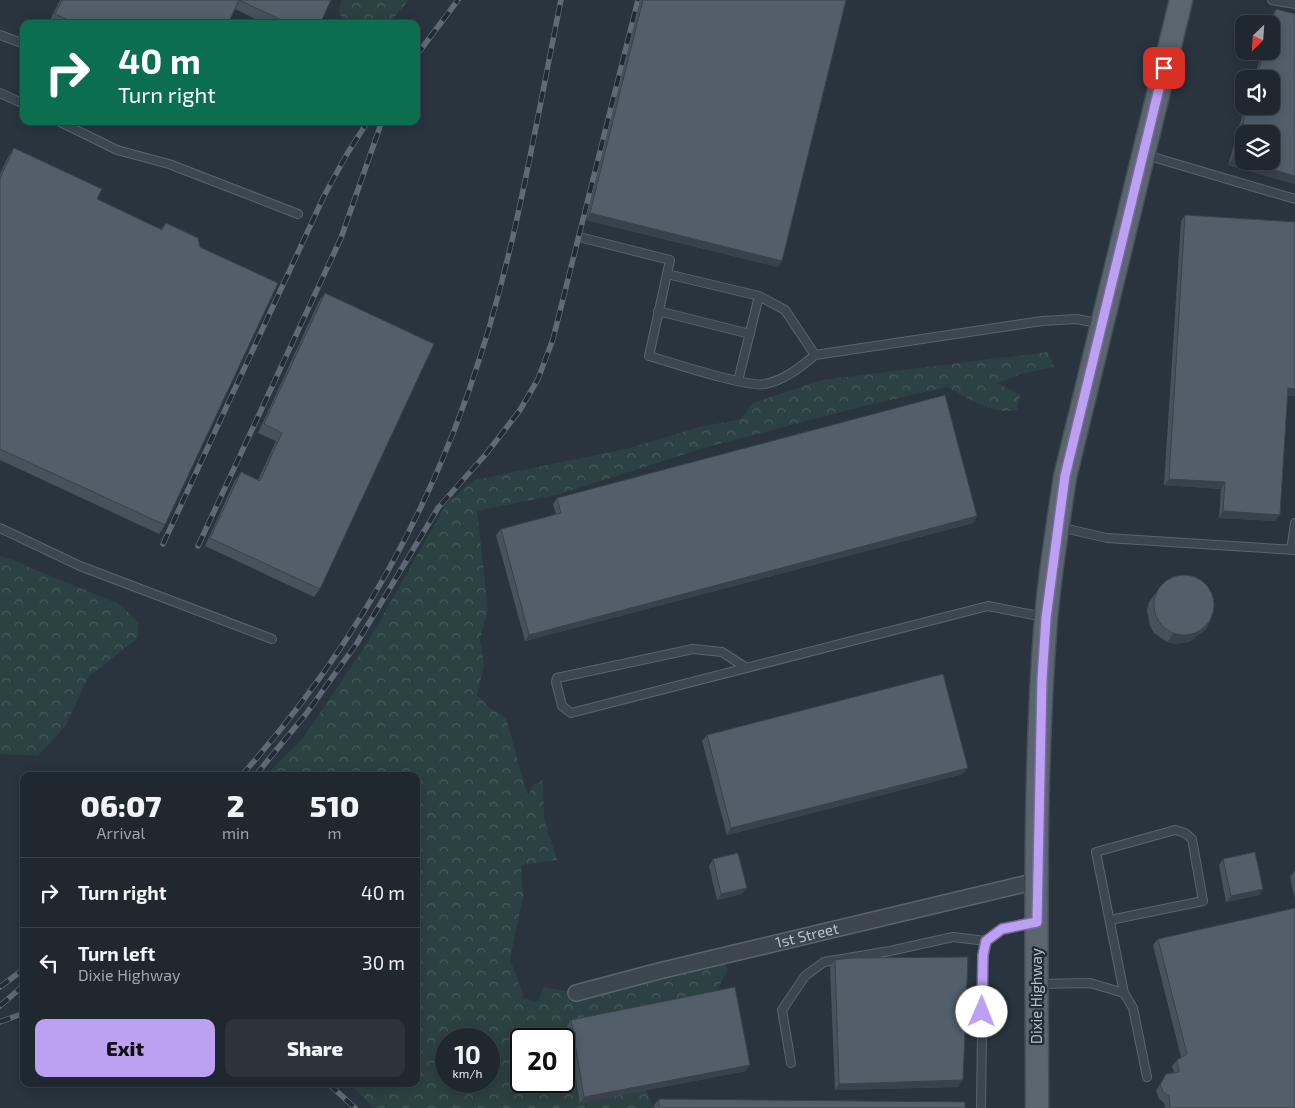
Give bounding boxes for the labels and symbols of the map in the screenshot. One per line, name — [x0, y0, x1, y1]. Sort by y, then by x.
north arrow — [1235, 15, 1280, 60]
pin — [1143, 47, 1185, 89]
street label: 1st Street — [773, 919, 840, 951]
street label: Dixie Highway — [1027, 948, 1045, 1044]
position arrow — [955, 985, 1007, 1037]
speed limit sign: 20 — [510, 1028, 575, 1093]

